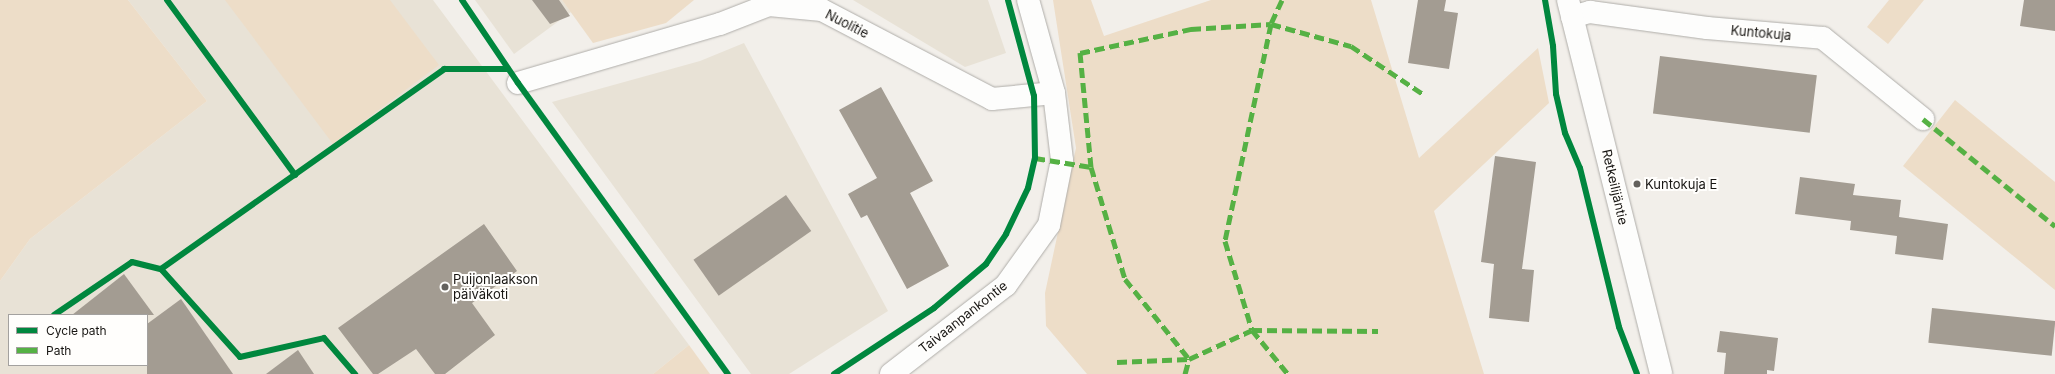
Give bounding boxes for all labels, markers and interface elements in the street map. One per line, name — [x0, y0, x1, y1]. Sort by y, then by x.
street label: Nuolitie — [823, 6, 871, 42]
street label: Kuntokuja — [1730, 23, 1792, 43]
street label: Retkeilijäntie — [1599, 148, 1631, 226]
place label: Kuntokuja E — [1645, 176, 1717, 192]
marker: Kuntokuja E — [1632, 179, 1642, 189]
place label: Puijonlaakson päiväkoti — [453, 272, 538, 303]
street label: Taivaanpankontie — [916, 278, 1010, 356]
marker: Puijonlaakson päiväkoti — [440, 282, 450, 292]
legend — [8, 314, 148, 366]
text: Cycle path — [46, 323, 107, 338]
text: Path — [46, 343, 71, 358]

